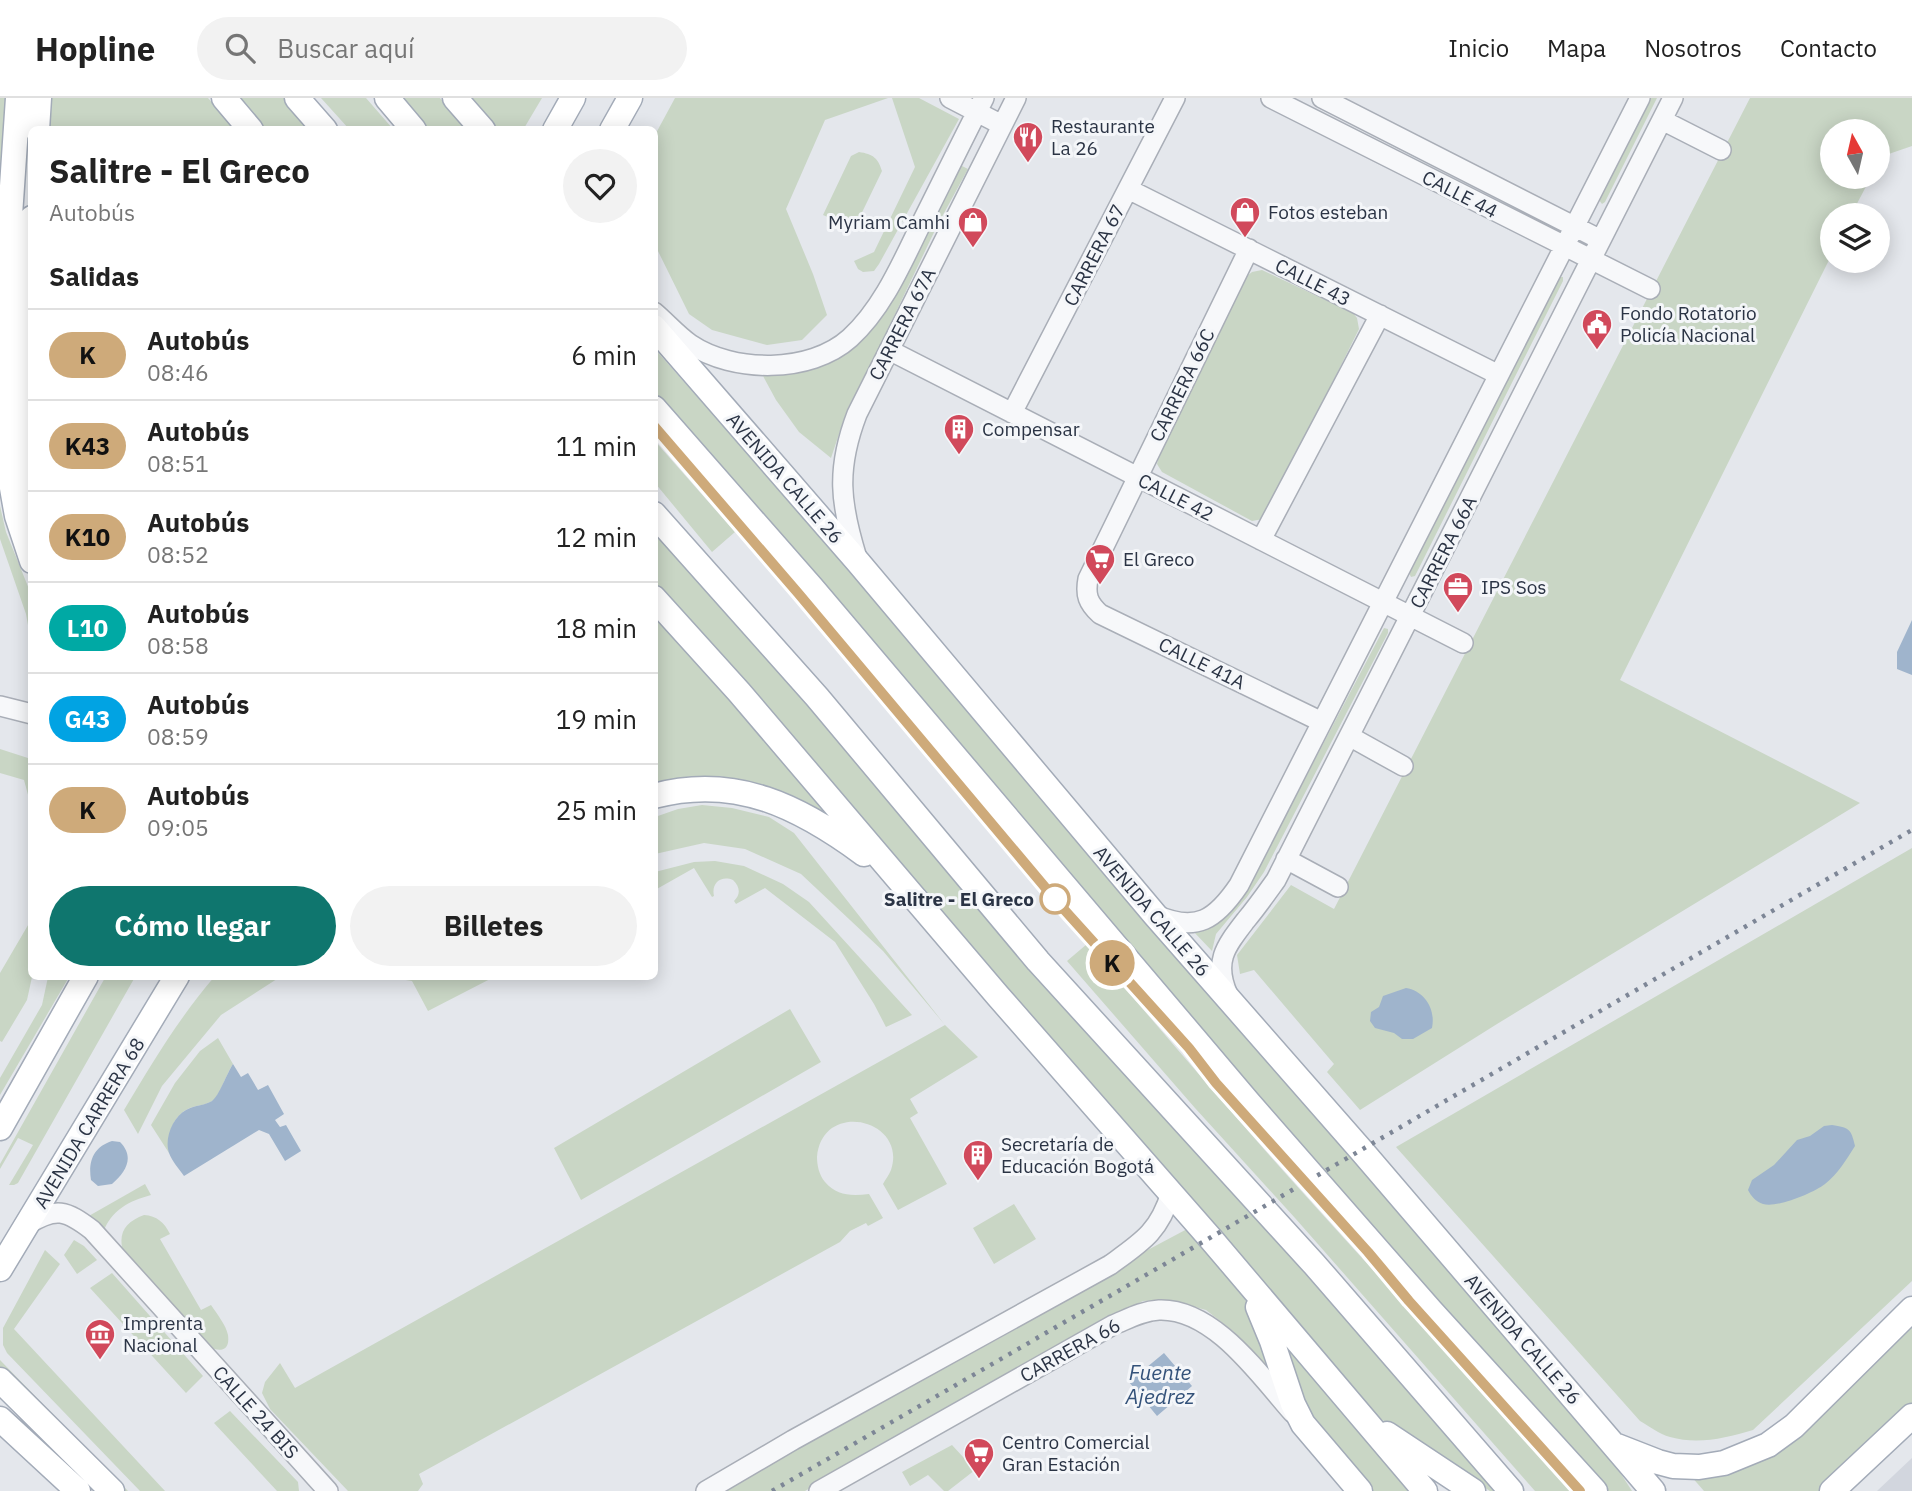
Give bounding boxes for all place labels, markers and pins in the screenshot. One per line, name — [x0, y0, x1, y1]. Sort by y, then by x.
place label: Restaurante La 26 — [1051, 114, 1155, 160]
restaurant icon: Restaurante La 26 — [1011, 120, 1045, 164]
shop icon: Fotos esteban — [1228, 195, 1262, 239]
place label: Fotos esteban — [1268, 200, 1388, 224]
shop icon: Myriam Camhi — [956, 205, 990, 249]
place label: Myriam Camhi — [828, 210, 950, 234]
place label: Fondo Rotatorio Policía Nacional — [1620, 301, 1757, 347]
public building icon: Fondo Rotatorio Policía Nacional — [1580, 307, 1614, 351]
building icon: Compensar — [942, 412, 976, 456]
place label: Compensar — [982, 417, 1080, 441]
supermarket icon: El Greco — [1083, 542, 1117, 586]
place label: El Greco — [1123, 547, 1194, 571]
office icon: IPS Sos — [1441, 570, 1475, 614]
place label: IPS Sos — [1481, 575, 1547, 599]
marker: Salitre - El Greco — [1040, 884, 1070, 914]
place label: Salitre - El Greco — [884, 887, 1034, 911]
place label: Secretaría de Educación Bogotá — [1001, 1132, 1154, 1178]
building icon: Secretaría de Educación Bogotá — [961, 1138, 995, 1182]
place label: Imprenta Nacional — [123, 1311, 203, 1357]
museum icon: Imprenta Nacional — [83, 1317, 117, 1361]
place label: Centro Comercial Gran Estación — [1002, 1430, 1150, 1476]
supermarket icon: Centro Comercial Gran Estación — [962, 1436, 996, 1480]

